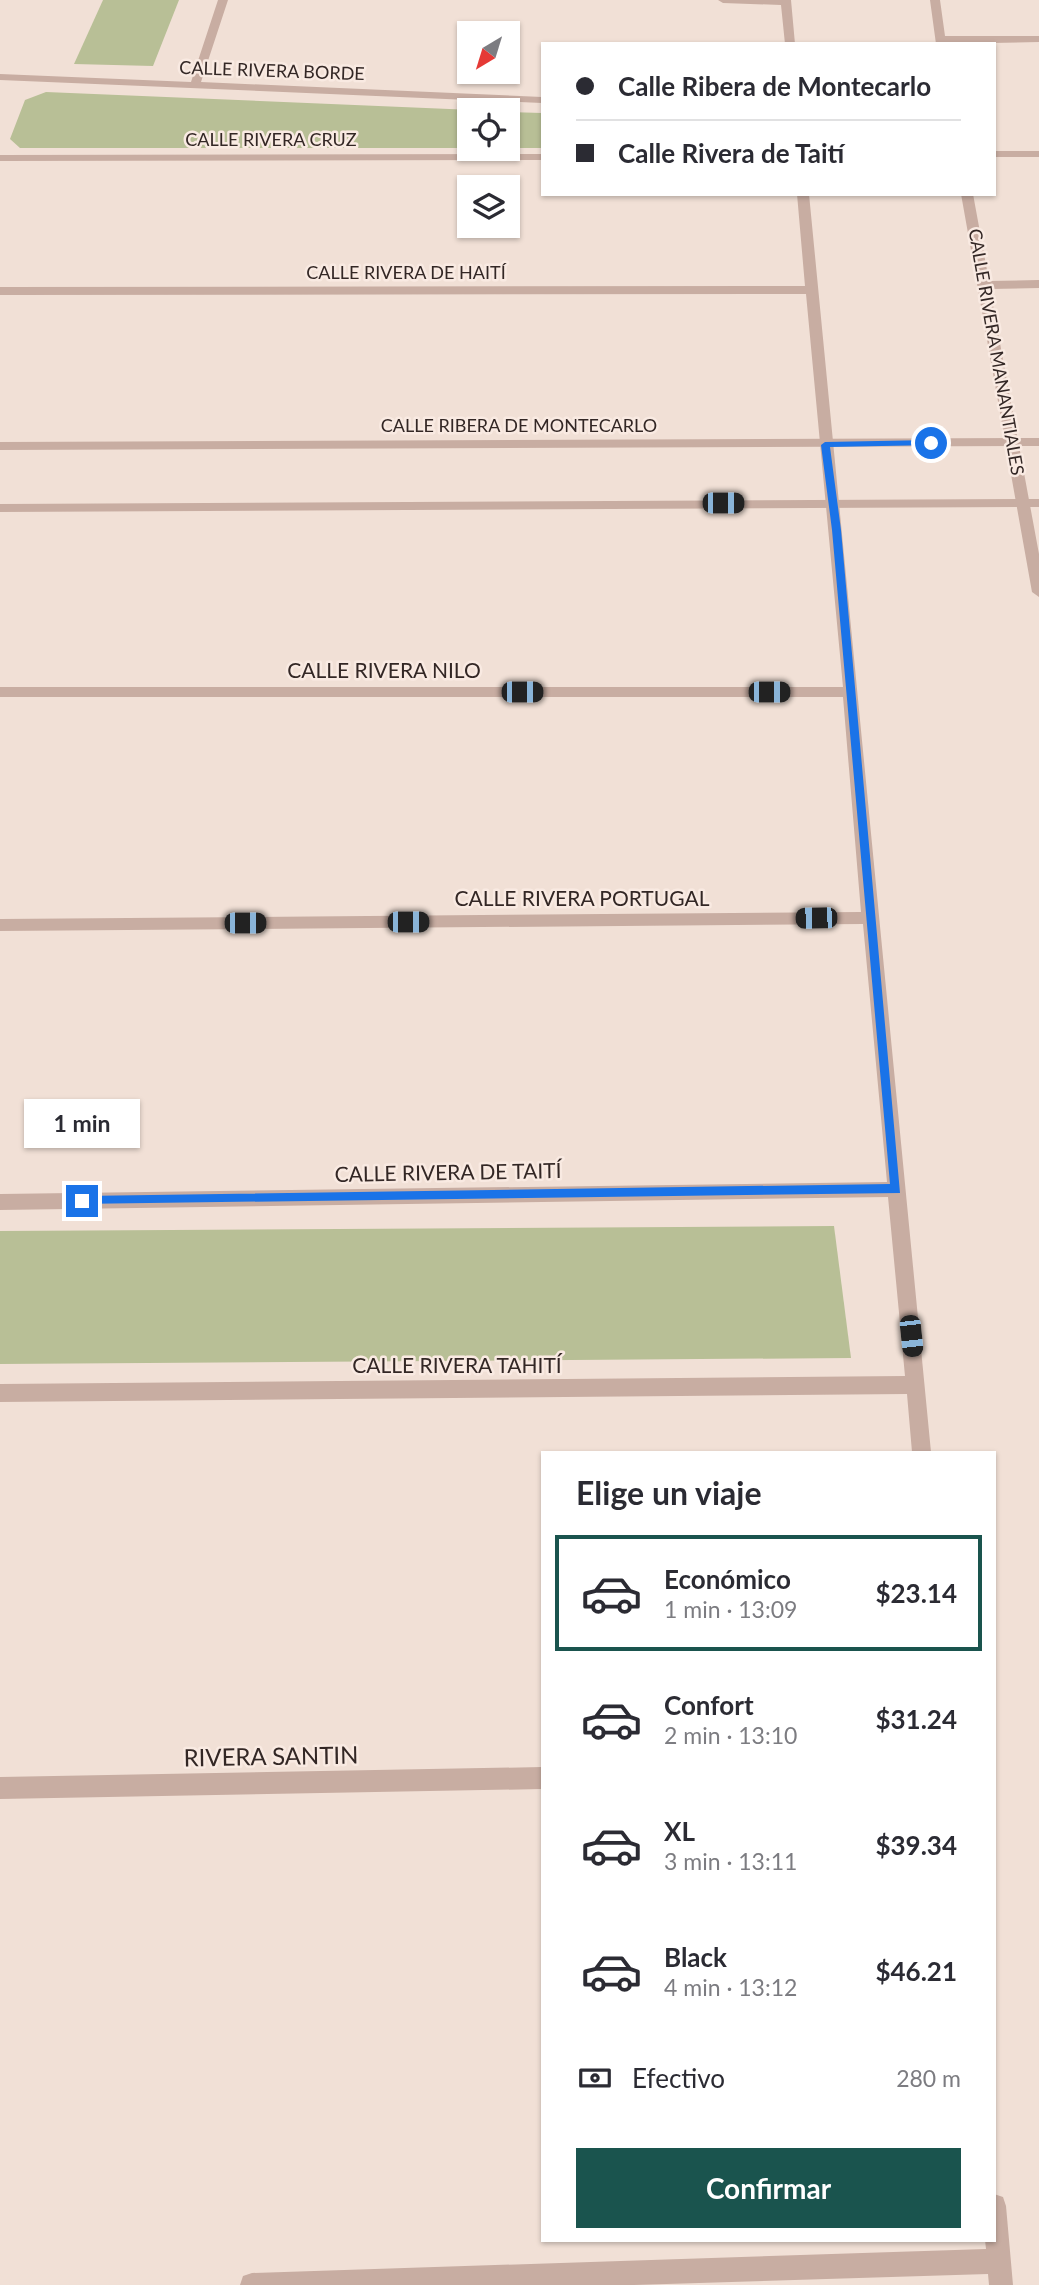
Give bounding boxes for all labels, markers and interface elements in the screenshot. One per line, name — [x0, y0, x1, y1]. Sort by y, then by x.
north arrow — [457, 21, 520, 84]
map controls — [457, 21, 520, 238]
street label: CALLE RIVERA BORDE — [179, 56, 365, 84]
text: Calle Ribera de Montecarlo — [618, 70, 931, 102]
button: locate — [457, 98, 520, 161]
street label: CALLE RIVERA CRUZ — [185, 128, 357, 150]
text: Calle Rivera de Taití — [618, 137, 844, 169]
button: layers — [457, 175, 520, 238]
street label: CALLE RIVERA MANANTIALES — [964, 227, 1030, 477]
street label: CALLE RIVERA DE HAITÍ — [306, 261, 507, 283]
street label: CALLE RIBERA DE MONTECARLO — [381, 414, 657, 436]
route start — [915, 427, 947, 459]
car — [703, 493, 745, 514]
street label: CALLE RIVERA NILO — [287, 657, 481, 682]
car — [502, 682, 544, 703]
car — [749, 682, 791, 703]
street label: CALLE RIVERA PORTUGAL — [455, 885, 710, 910]
car — [795, 907, 838, 929]
car — [388, 912, 430, 933]
car — [225, 913, 267, 934]
callout: 1 min — [24, 1100, 140, 1148]
text: 1 min — [53, 1109, 111, 1137]
street label: CALLE RIVERA DE TAITÍ — [334, 1157, 563, 1186]
route end — [66, 1185, 98, 1217]
car — [899, 1314, 924, 1358]
street label: CALLE RIVERA TAHITÍ — [352, 1352, 563, 1377]
text: Elige un viaje — [576, 1473, 761, 1512]
icon: car — [580, 1562, 643, 1625]
text: Económico — [664, 1563, 791, 1595]
text: $23.14 — [875, 1577, 957, 1609]
text: 1 min · 13:09 — [664, 1595, 797, 1623]
icon: car — [580, 1688, 643, 1751]
text: Confort — [664, 1689, 754, 1721]
text: $31.24 — [875, 1703, 957, 1735]
text: 2 min · 13:10 — [664, 1721, 797, 1749]
street label: RIVERA SANTIN — [183, 1739, 359, 1772]
icon: car — [580, 1814, 643, 1877]
text: XL — [664, 1815, 695, 1847]
text: $39.34 — [875, 1829, 957, 1861]
text: 3 min · 13:11 — [664, 1847, 797, 1875]
icon: car — [580, 1940, 643, 2003]
text: Black — [664, 1941, 727, 1973]
text: $46.21 — [875, 1955, 957, 1987]
text: 4 min · 13:12 — [664, 1973, 797, 2001]
icon: cash — [576, 2059, 614, 2097]
text: Efectivo — [632, 2062, 725, 2094]
text: 280 m — [896, 2064, 961, 2092]
button: Confirmar — [576, 2148, 961, 2228]

